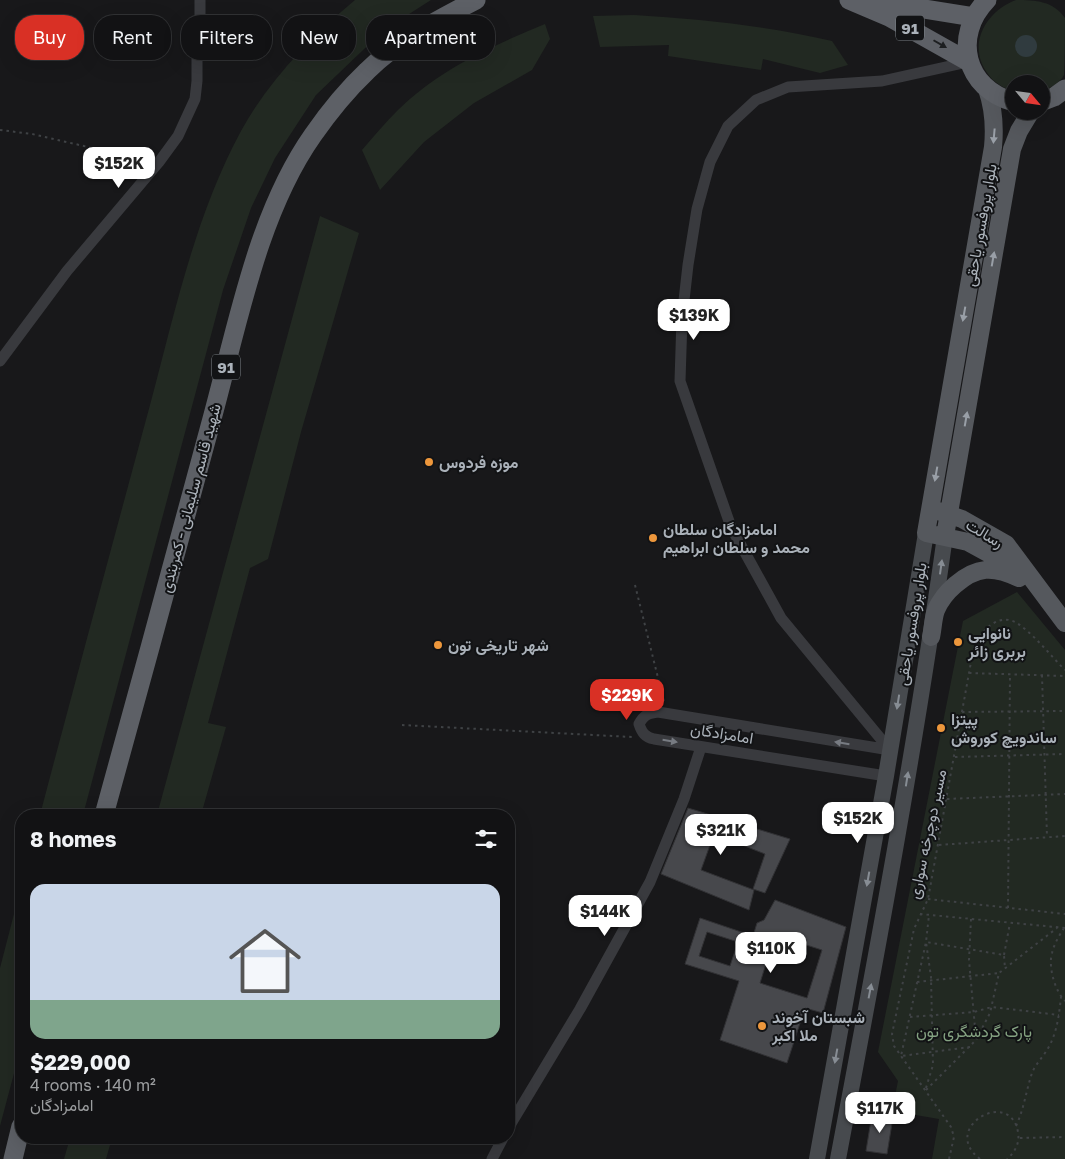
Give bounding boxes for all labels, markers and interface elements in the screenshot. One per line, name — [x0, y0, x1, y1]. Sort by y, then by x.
chip: Buy — [15, 15, 84, 60]
chip: Rent — [94, 15, 171, 60]
chip: Filters — [181, 15, 272, 60]
chip: New — [282, 15, 356, 60]
chip: Apartment — [366, 15, 495, 60]
road number: 91 — [896, 15, 924, 40]
one-way arrow — [933, 40, 946, 49]
north arrow — [1005, 75, 1050, 120]
map controls — [1005, 75, 1050, 120]
one-way arrow — [990, 129, 998, 145]
pin: $152K — [84, 146, 154, 189]
text: $152K — [94, 153, 144, 173]
street label: بلوار پروفسور یاحقی — [959, 162, 1003, 288]
one-way arrow — [990, 251, 998, 267]
pin: $139K — [659, 298, 729, 341]
text: $139K — [669, 305, 719, 325]
one-way arrow — [960, 306, 968, 322]
road number: 91 — [212, 354, 240, 380]
street label: شهید قاسم سلیمانی - کمربندی — [155, 401, 226, 595]
one-way arrow — [963, 411, 971, 427]
place label: موزه فردوس — [439, 452, 519, 473]
marker: موزه فردوس — [423, 456, 435, 468]
one-way arrow — [931, 466, 939, 482]
street label: رسالت — [962, 514, 1008, 553]
place label: امامزادگان سلطان محمد و سلطان ابراهیم — [663, 519, 810, 558]
marker: امامزادگان سلطان محمد و سلطان ابراهیم — [647, 532, 659, 544]
one-way arrow — [937, 558, 945, 574]
street label: بلوار پروفسور یاحقی — [891, 561, 933, 687]
place label: نانوایی بربری زائر — [967, 623, 1026, 662]
place label: شهر تاریخی تون — [448, 635, 549, 656]
marker: نانوایی بربری زائر — [952, 636, 964, 648]
marker: شهر تاریخی تون — [432, 639, 444, 651]
pin: $229K — [592, 678, 662, 721]
text: $229K — [601, 685, 653, 705]
one-way arrow — [894, 694, 902, 710]
place label: پيتزا ساندویچ کوروش — [951, 709, 1057, 749]
street label: امامزادگان — [689, 718, 755, 749]
marker: پيتزا ساندویچ کوروش — [935, 722, 947, 734]
one-way arrow — [662, 738, 678, 746]
one-way arrow — [834, 738, 850, 746]
street label: مسیر دوچرخه سواری — [903, 767, 952, 901]
one-way arrow — [904, 771, 912, 787]
pin: $152K — [823, 802, 893, 844]
text: $152K — [833, 808, 883, 828]
pin: $321K — [686, 814, 756, 856]
text: $321K — [696, 820, 746, 840]
icon: filters — [472, 825, 500, 853]
text: 8 homes — [30, 826, 117, 852]
one-way arrow — [863, 872, 871, 888]
pin: $144K — [570, 894, 640, 937]
text: $144K — [580, 901, 630, 921]
icon: home — [220, 916, 310, 1006]
pin: $110K — [736, 932, 806, 974]
text: $110K — [746, 938, 796, 958]
one-way arrow — [866, 982, 874, 998]
place label: شبستان آخوند ملا اکبر — [771, 1007, 865, 1046]
marker: شبستان آخوند ملا اکبر — [756, 1020, 768, 1032]
park label: پارک گردشگری تون — [916, 1021, 1032, 1043]
text: $229,000 — [30, 1049, 131, 1075]
one-way arrow — [831, 1049, 839, 1065]
text: 4 rooms · 140 m² — [30, 1075, 156, 1095]
pin: $117K — [845, 1092, 915, 1134]
text: امامزادگان — [30, 1095, 93, 1115]
text: $117K — [856, 1098, 904, 1118]

